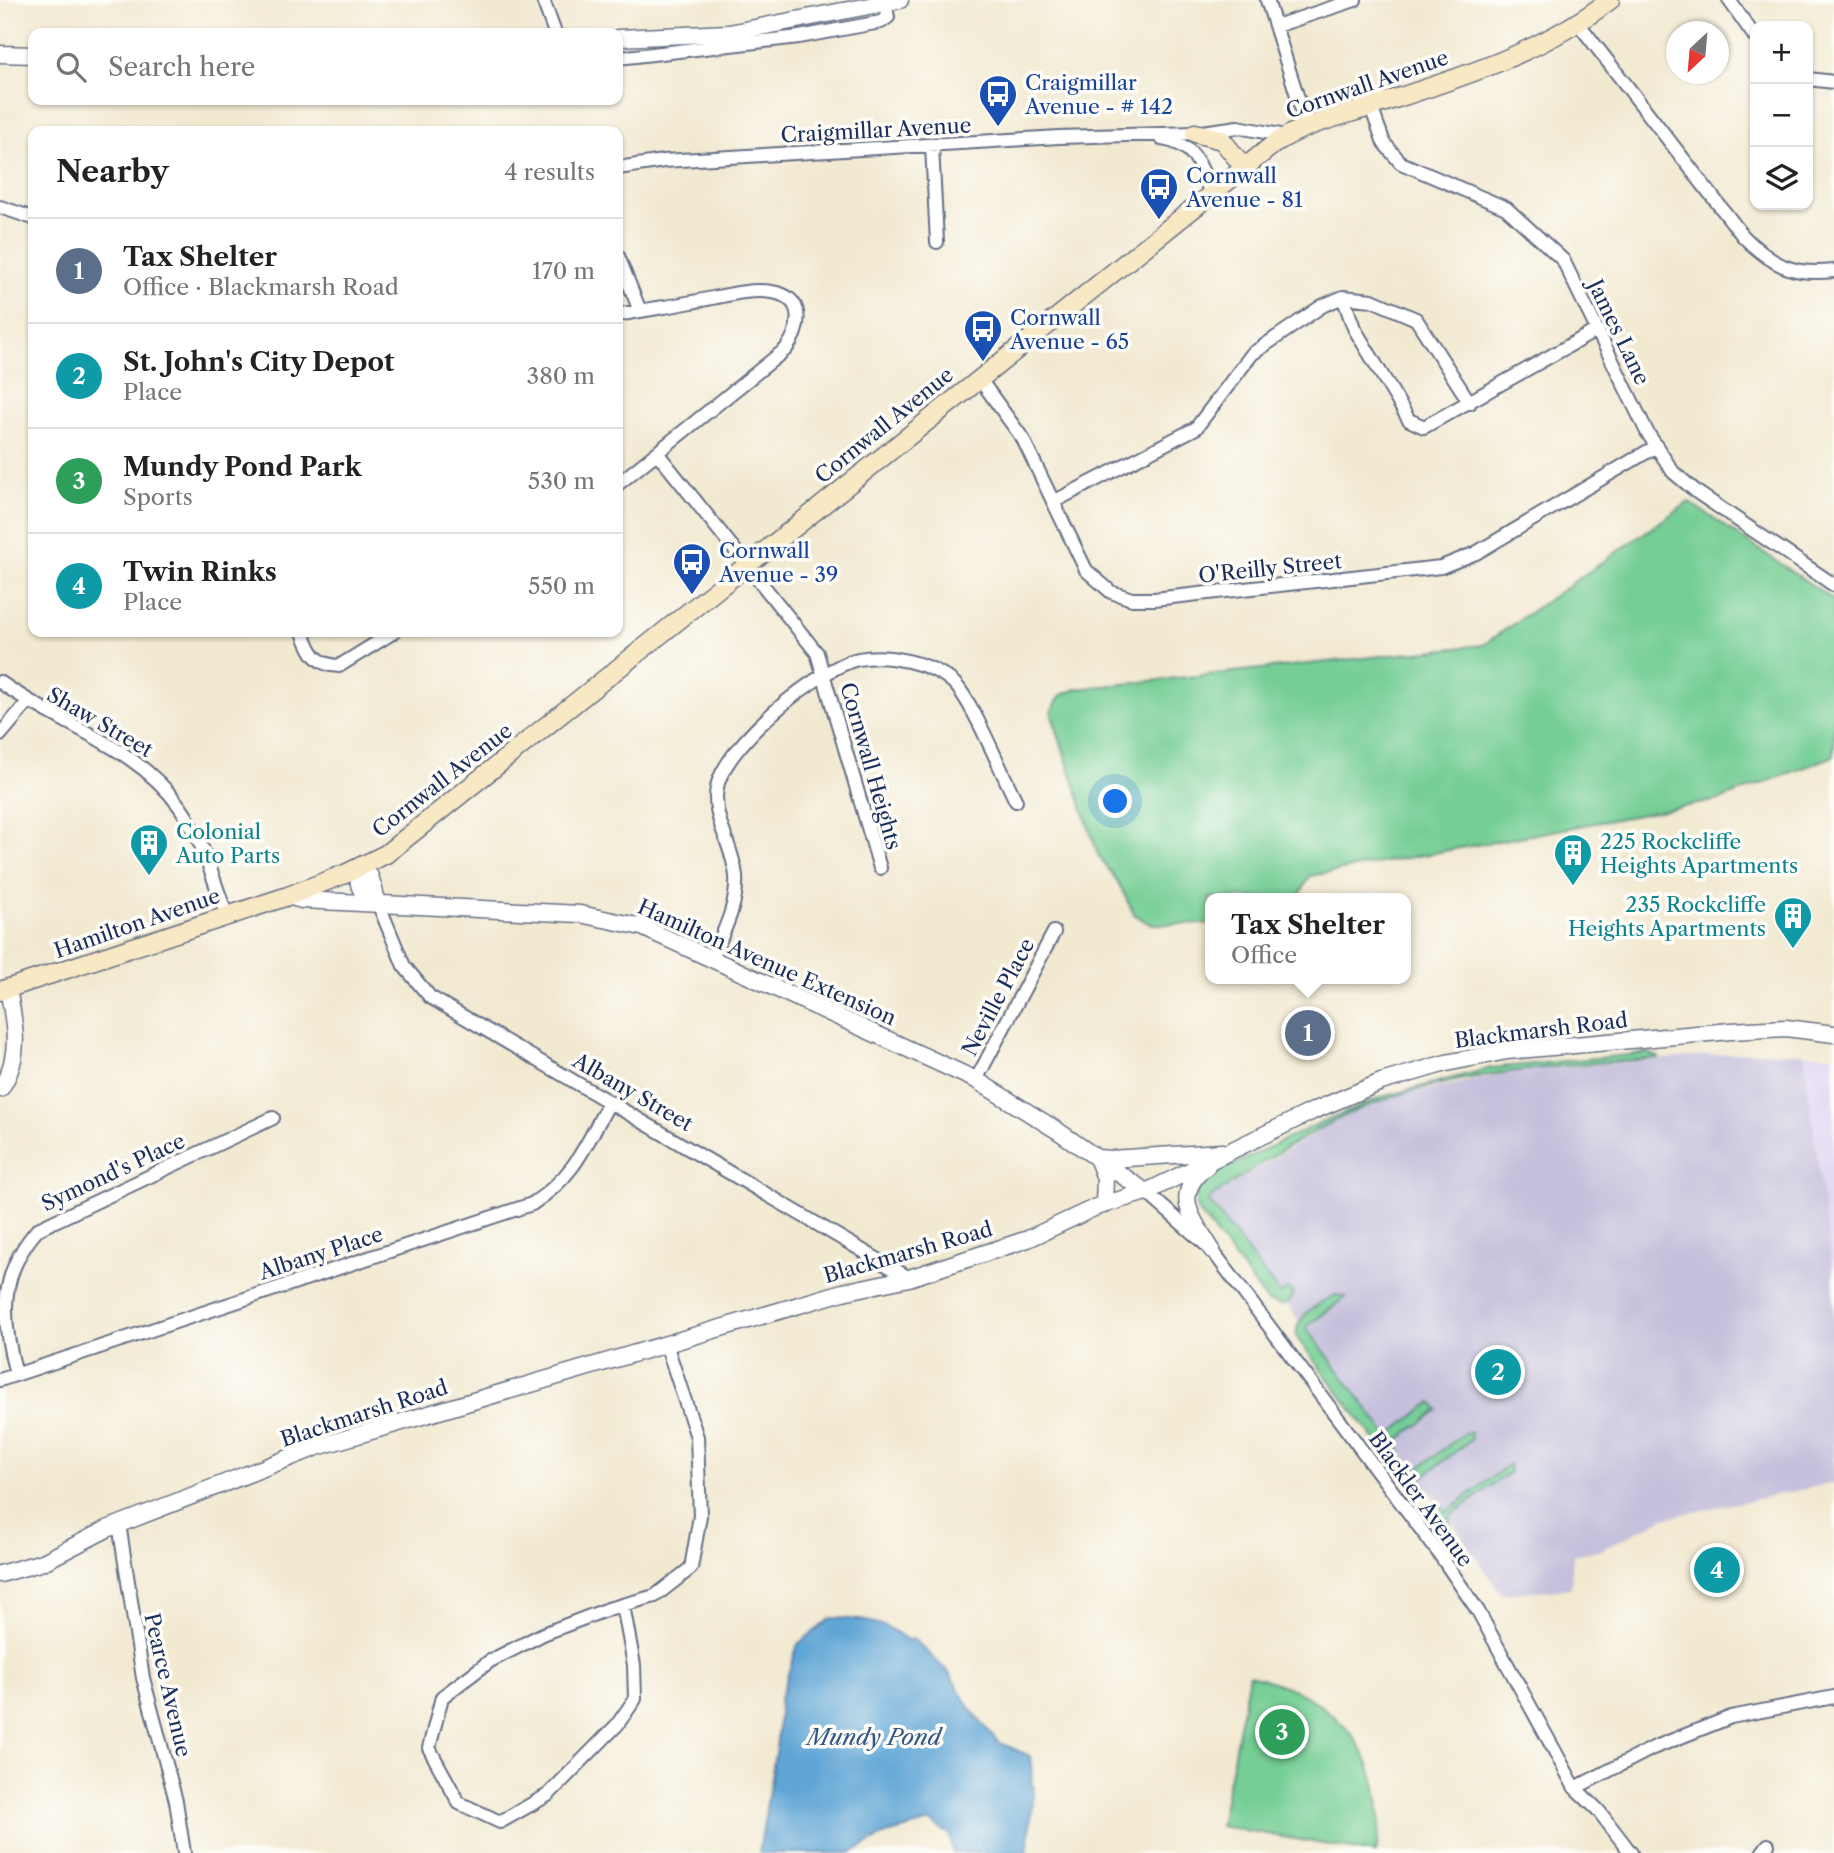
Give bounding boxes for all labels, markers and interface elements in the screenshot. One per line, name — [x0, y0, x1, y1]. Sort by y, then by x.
north arrow — [1666, 21, 1729, 84]
map controls — [1750, 21, 1813, 210]
button: + — [1750, 21, 1813, 84]
search box — [28, 28, 623, 105]
street label: Cornwall Avenue — [1282, 44, 1452, 124]
icon: search — [52, 48, 90, 86]
text: Search here — [108, 51, 255, 83]
place label: Craigmillar Avenue - # 142 — [1024, 70, 1173, 119]
bus stop icon: Craigmillar Avenue - # 142 — [977, 73, 1019, 128]
button: − — [1750, 84, 1813, 147]
street label: Craigmillar Avenue — [780, 113, 972, 147]
button: layers — [1750, 147, 1813, 210]
text: Nearby — [56, 153, 169, 190]
text: 4 results — [504, 158, 595, 186]
place label: Cornwall Avenue - 81 — [1185, 163, 1303, 212]
bus stop icon: Cornwall Avenue - 81 — [1138, 166, 1180, 221]
text: Tax Shelter — [123, 241, 277, 273]
text: 1 — [74, 257, 84, 285]
text: 170 m — [532, 257, 595, 285]
text: Office · Blackmarsh Road — [123, 273, 399, 301]
street label: James Lane — [1581, 273, 1655, 389]
place label: Cornwall Avenue - 65 — [1009, 305, 1129, 354]
bus stop icon: Cornwall Avenue - 65 — [962, 308, 1004, 363]
text: St. John's City Depot — [123, 346, 394, 378]
text: 2 — [72, 362, 86, 390]
text: 380 m — [527, 362, 595, 390]
street label: Cornwall Avenue — [810, 362, 958, 488]
text: Place — [123, 378, 182, 406]
text: Mundy Pond Park — [123, 451, 362, 483]
text: 3 — [73, 467, 86, 495]
text: 530 m — [528, 467, 595, 495]
text: Sports — [123, 483, 193, 511]
place label: Cornwall Avenue - 39 — [718, 538, 838, 587]
bus stop icon: Cornwall Avenue - 39 — [671, 541, 713, 596]
street label: O'Reilly Street — [1197, 548, 1343, 588]
text: Twin Rinks — [123, 556, 277, 588]
text: 4 — [72, 572, 86, 600]
text: 550 m — [528, 572, 595, 600]
text: Place — [123, 588, 182, 616]
street label: Cornwall Heights — [835, 679, 907, 853]
street label: Shaw Street — [43, 682, 158, 763]
street label: Cornwall Avenue — [367, 718, 517, 842]
your location — [1098, 784, 1132, 818]
place label: Colonial Auto Parts — [175, 819, 280, 868]
building icon: Colonial Auto Parts — [128, 822, 170, 877]
place label: 225 Rockcliffe Heights Apartments — [1600, 829, 1798, 878]
building icon: 225 Rockcliffe Heights Apartments — [1552, 832, 1594, 887]
street label: Hamilton Avenue — [51, 883, 223, 963]
place label: 235 Rockcliffe Heights Apartments — [1568, 892, 1766, 941]
popup — [1205, 893, 1411, 984]
street label: Hamilton Avenue Extension — [634, 894, 900, 1030]
building icon: 235 Rockcliffe Heights Apartments — [1772, 895, 1814, 950]
text: Tax Shelter — [1231, 909, 1385, 941]
street label: Neville Place — [957, 934, 1039, 1060]
text: Office — [1231, 941, 1297, 969]
pin: 1 — [1285, 1007, 1331, 1059]
street label: Blackmarsh Road — [1453, 1007, 1629, 1053]
street label: Albany Street — [568, 1047, 698, 1137]
street label: Symond's Place — [37, 1128, 189, 1216]
street label: Blackmarsh Road — [821, 1216, 995, 1288]
street label: Albany Place — [255, 1221, 386, 1285]
pin: 2 — [1475, 1346, 1521, 1398]
street label: Blackmarsh Road — [277, 1374, 451, 1452]
street label: Blackler Avenue — [1364, 1427, 1478, 1571]
pin: 4 — [1694, 1544, 1740, 1596]
street label: Pearce Avenue — [139, 1611, 197, 1759]
pin: 3 — [1259, 1706, 1305, 1758]
water label: Mundy Pond — [804, 1723, 943, 1751]

